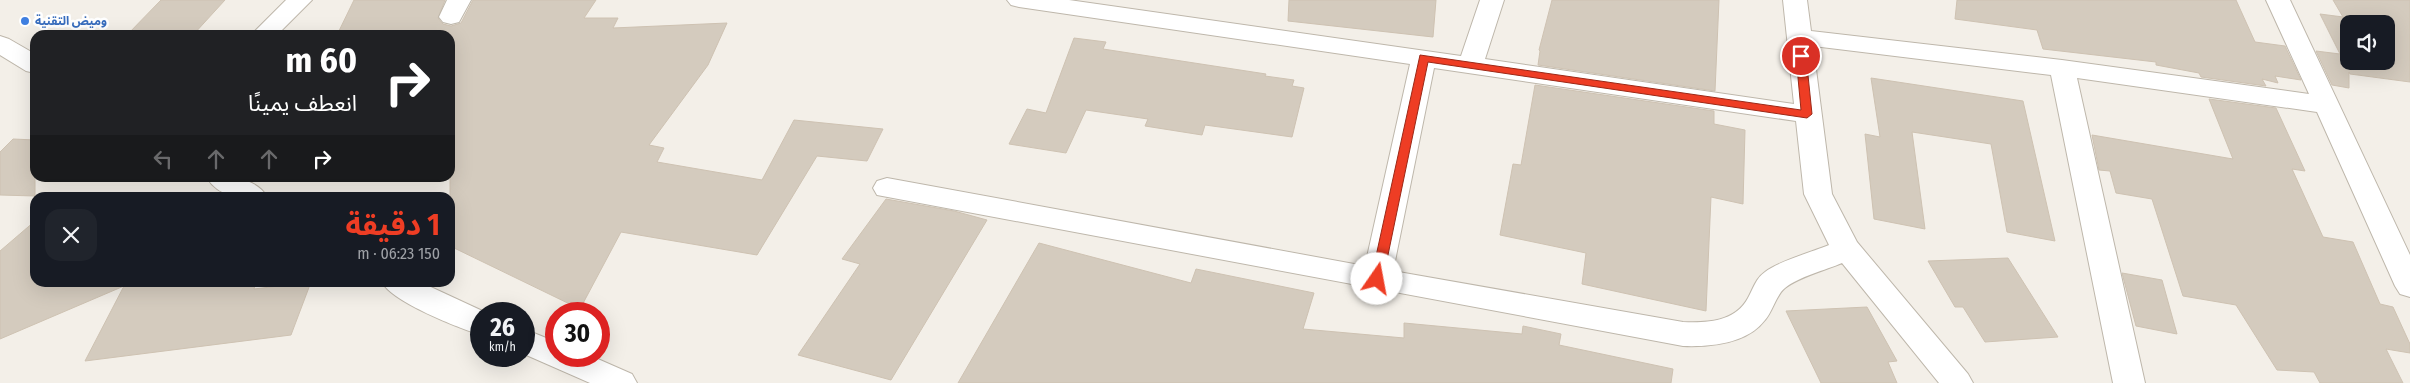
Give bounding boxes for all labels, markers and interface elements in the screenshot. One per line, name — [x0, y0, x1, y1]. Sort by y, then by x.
place label: وميض التقنية — [35, 14, 107, 28]
marker: وميض التقنية — [19, 15, 31, 27]
map controls — [2340, 15, 2395, 70]
button: sound — [2340, 15, 2395, 70]
pin — [1780, 35, 1822, 77]
text: 60 m — [286, 39, 357, 81]
icon: arrive — [1787, 42, 1815, 70]
icon: right — [375, 50, 440, 115]
text: انعطف يمينًا — [248, 90, 357, 117]
icon: left — [149, 145, 177, 173]
icon: ahead — [202, 145, 230, 173]
icon: ahead — [255, 145, 283, 173]
icon: right — [308, 145, 336, 173]
text: 1 دقيقة — [346, 207, 440, 243]
button: close — [45, 209, 97, 261]
text: 150 m · 06:23 — [357, 244, 440, 263]
position arrow — [1350, 252, 1402, 304]
speed limit sign: 30 — [545, 302, 610, 367]
text: 26 — [490, 313, 515, 343]
text: km/h — [489, 340, 516, 354]

